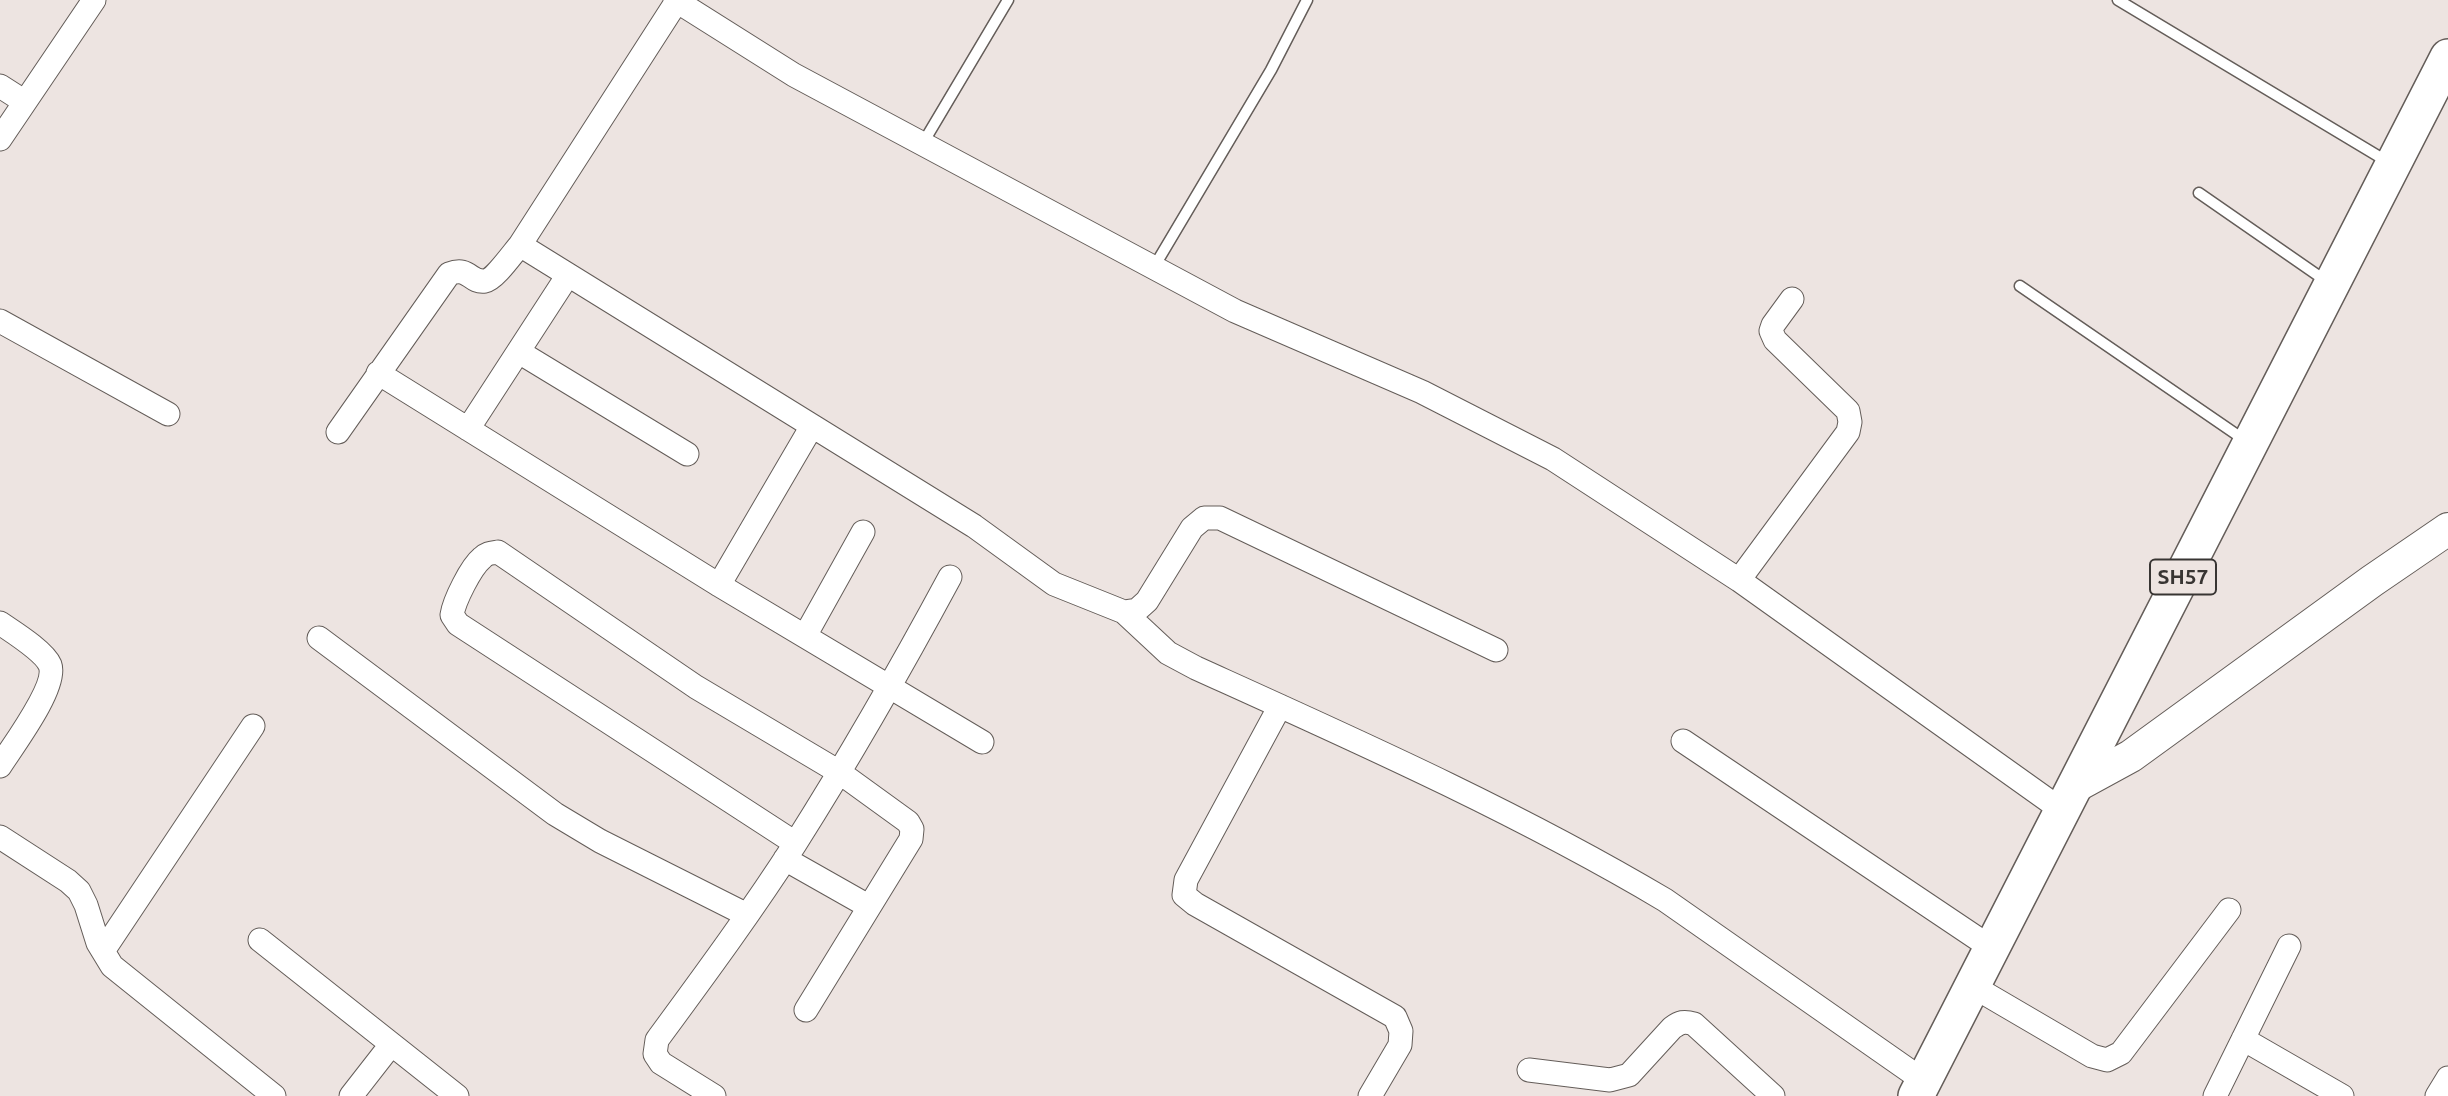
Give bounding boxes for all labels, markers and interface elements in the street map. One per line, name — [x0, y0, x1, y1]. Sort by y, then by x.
road number: SH57 — [2150, 560, 2216, 594]

